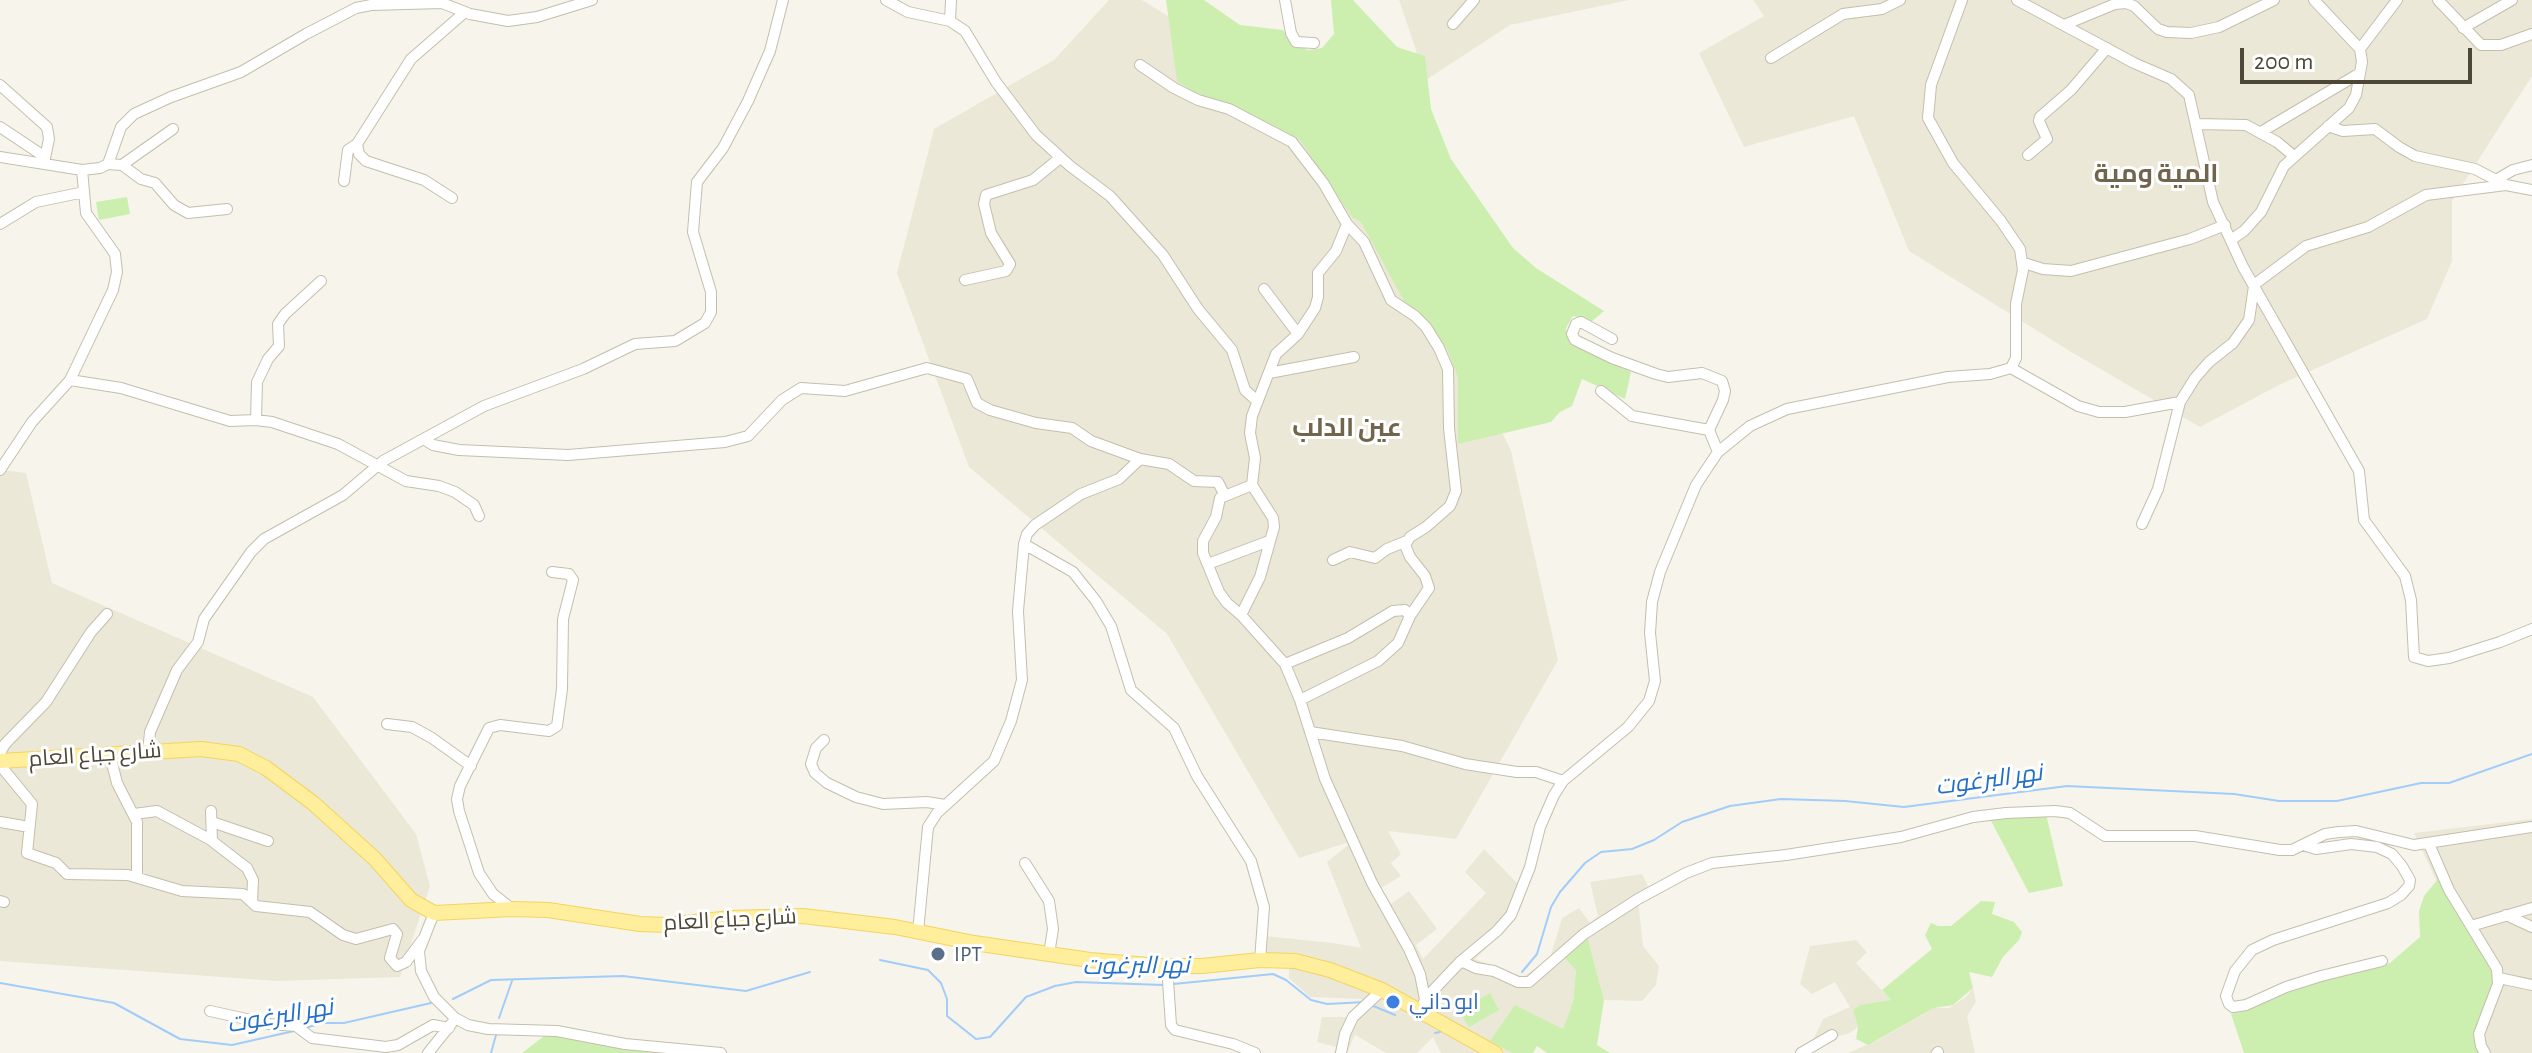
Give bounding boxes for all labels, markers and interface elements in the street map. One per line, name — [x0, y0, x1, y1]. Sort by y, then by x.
scale bar — [2244, 32, 2476, 82]
text: 200 m — [2254, 50, 2313, 74]
district label: المية ومية — [2094, 158, 2218, 190]
district label: عين الدلب — [1292, 412, 1402, 444]
street label: شارع جباع العام — [28, 737, 162, 773]
water label: نهر البرغوت — [1934, 758, 2044, 802]
street label: شارع جباع العام — [663, 903, 797, 937]
place label: IPT — [954, 941, 982, 967]
marker: IPT — [929, 945, 947, 963]
water label: نهر البرغوت — [1082, 951, 1190, 981]
place label: ابو داني — [1409, 989, 1479, 1015]
water label: نهر البرغوت — [225, 993, 335, 1039]
marker: ابو داني — [1384, 993, 1402, 1011]

